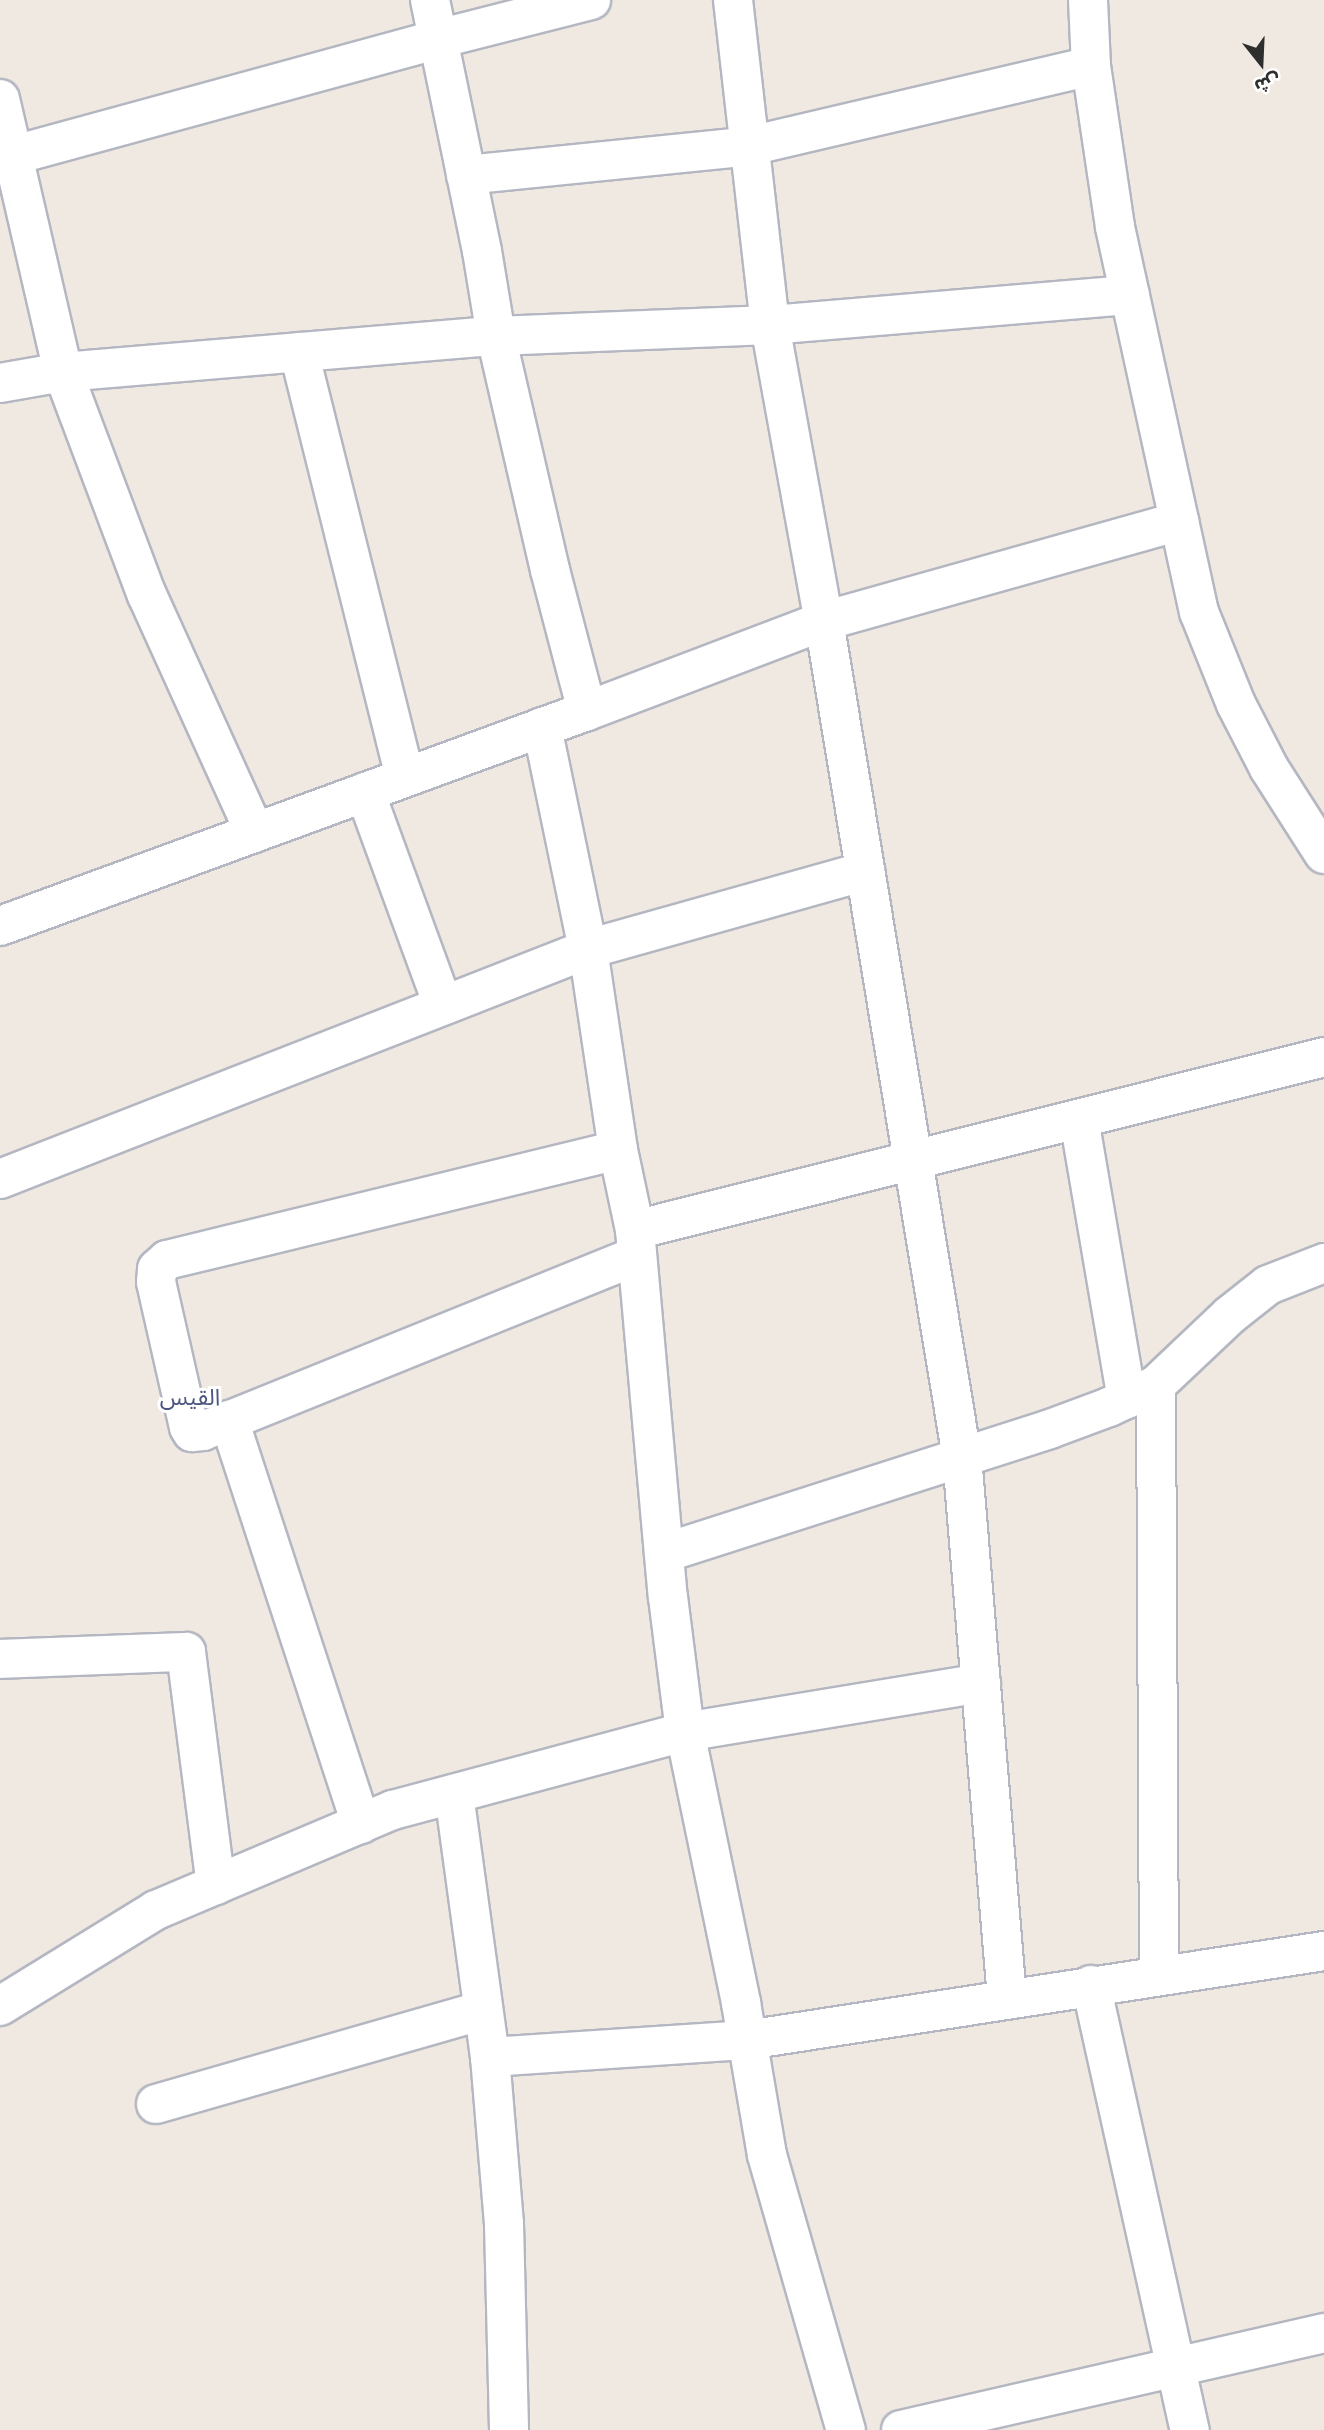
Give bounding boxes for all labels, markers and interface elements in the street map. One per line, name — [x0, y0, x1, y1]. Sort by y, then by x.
north arrow — [1226, 28, 1296, 98]
text: ش — [1252, 69, 1283, 97]
district label: القيس — [160, 1383, 220, 1411]

